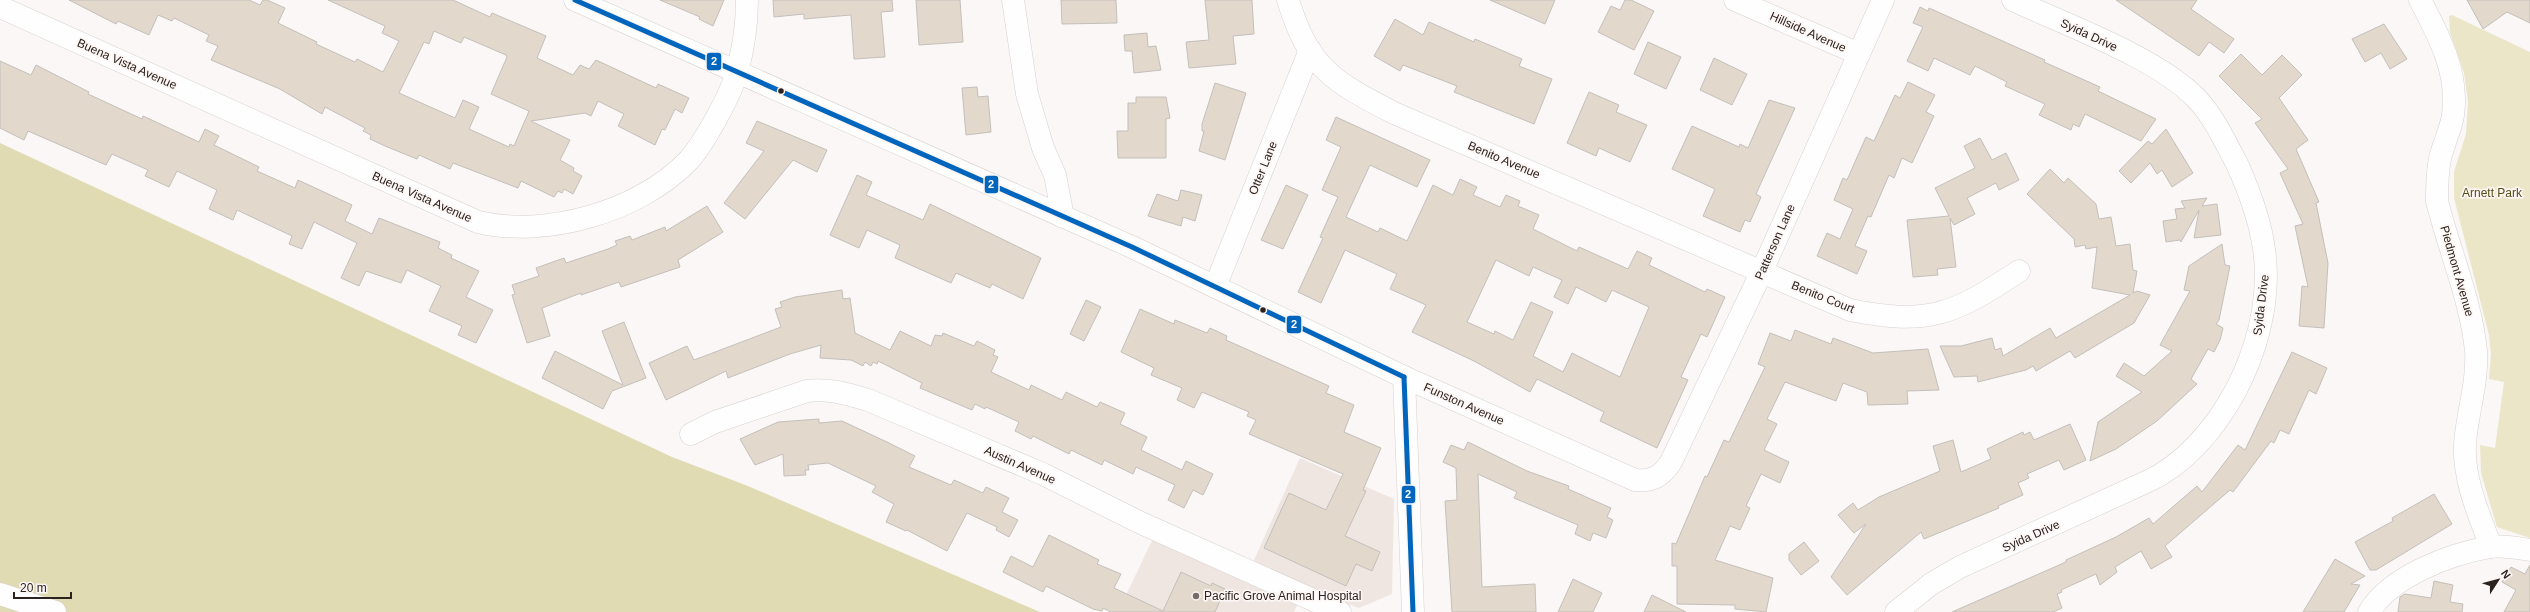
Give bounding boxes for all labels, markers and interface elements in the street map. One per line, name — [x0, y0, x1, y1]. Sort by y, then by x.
street label: Hillside Avenue — [1768, 9, 1849, 55]
street label: Syida Drive — [2058, 16, 2120, 54]
street label: Buena Vista Avenue — [75, 36, 179, 92]
line badge: 2 — [706, 52, 722, 71]
text: 2 — [711, 55, 717, 67]
unlabelled marker — [776, 86, 786, 96]
street label: Benito Avenue — [1466, 138, 1543, 182]
street label: Otter Lane — [1246, 139, 1280, 197]
street label: Buena Vista Avenue — [370, 169, 474, 225]
line badge: 2 — [984, 175, 999, 194]
text: 2 — [988, 178, 994, 190]
park label: Arnett Park — [2462, 186, 2523, 200]
street label: Patterson Lane — [1752, 202, 1798, 282]
street label: Piedmont Avenue — [2437, 224, 2477, 318]
street label: Syida Drive — [2250, 273, 2272, 336]
street label: Benito Court — [1789, 278, 1857, 316]
unlabelled marker — [1258, 305, 1268, 315]
line badge: 2 — [1286, 315, 1302, 334]
text: 2 — [1291, 318, 1297, 330]
street label: Funston Avenue — [1422, 380, 1507, 428]
street label: Austin Avenue — [982, 443, 1058, 487]
line badge: 2 — [1401, 485, 1416, 504]
text: 2 — [1405, 488, 1411, 500]
street label: Syida Drive — [2000, 517, 2062, 555]
north arrow — [2478, 560, 2518, 600]
text: N — [2499, 567, 2513, 581]
scale bar — [14, 574, 71, 600]
text: 20 m — [20, 581, 47, 595]
place label: Pacific Grove Animal Hospital — [1204, 589, 1361, 603]
marker: Pacific Grove Animal Hospital — [1191, 591, 1201, 601]

